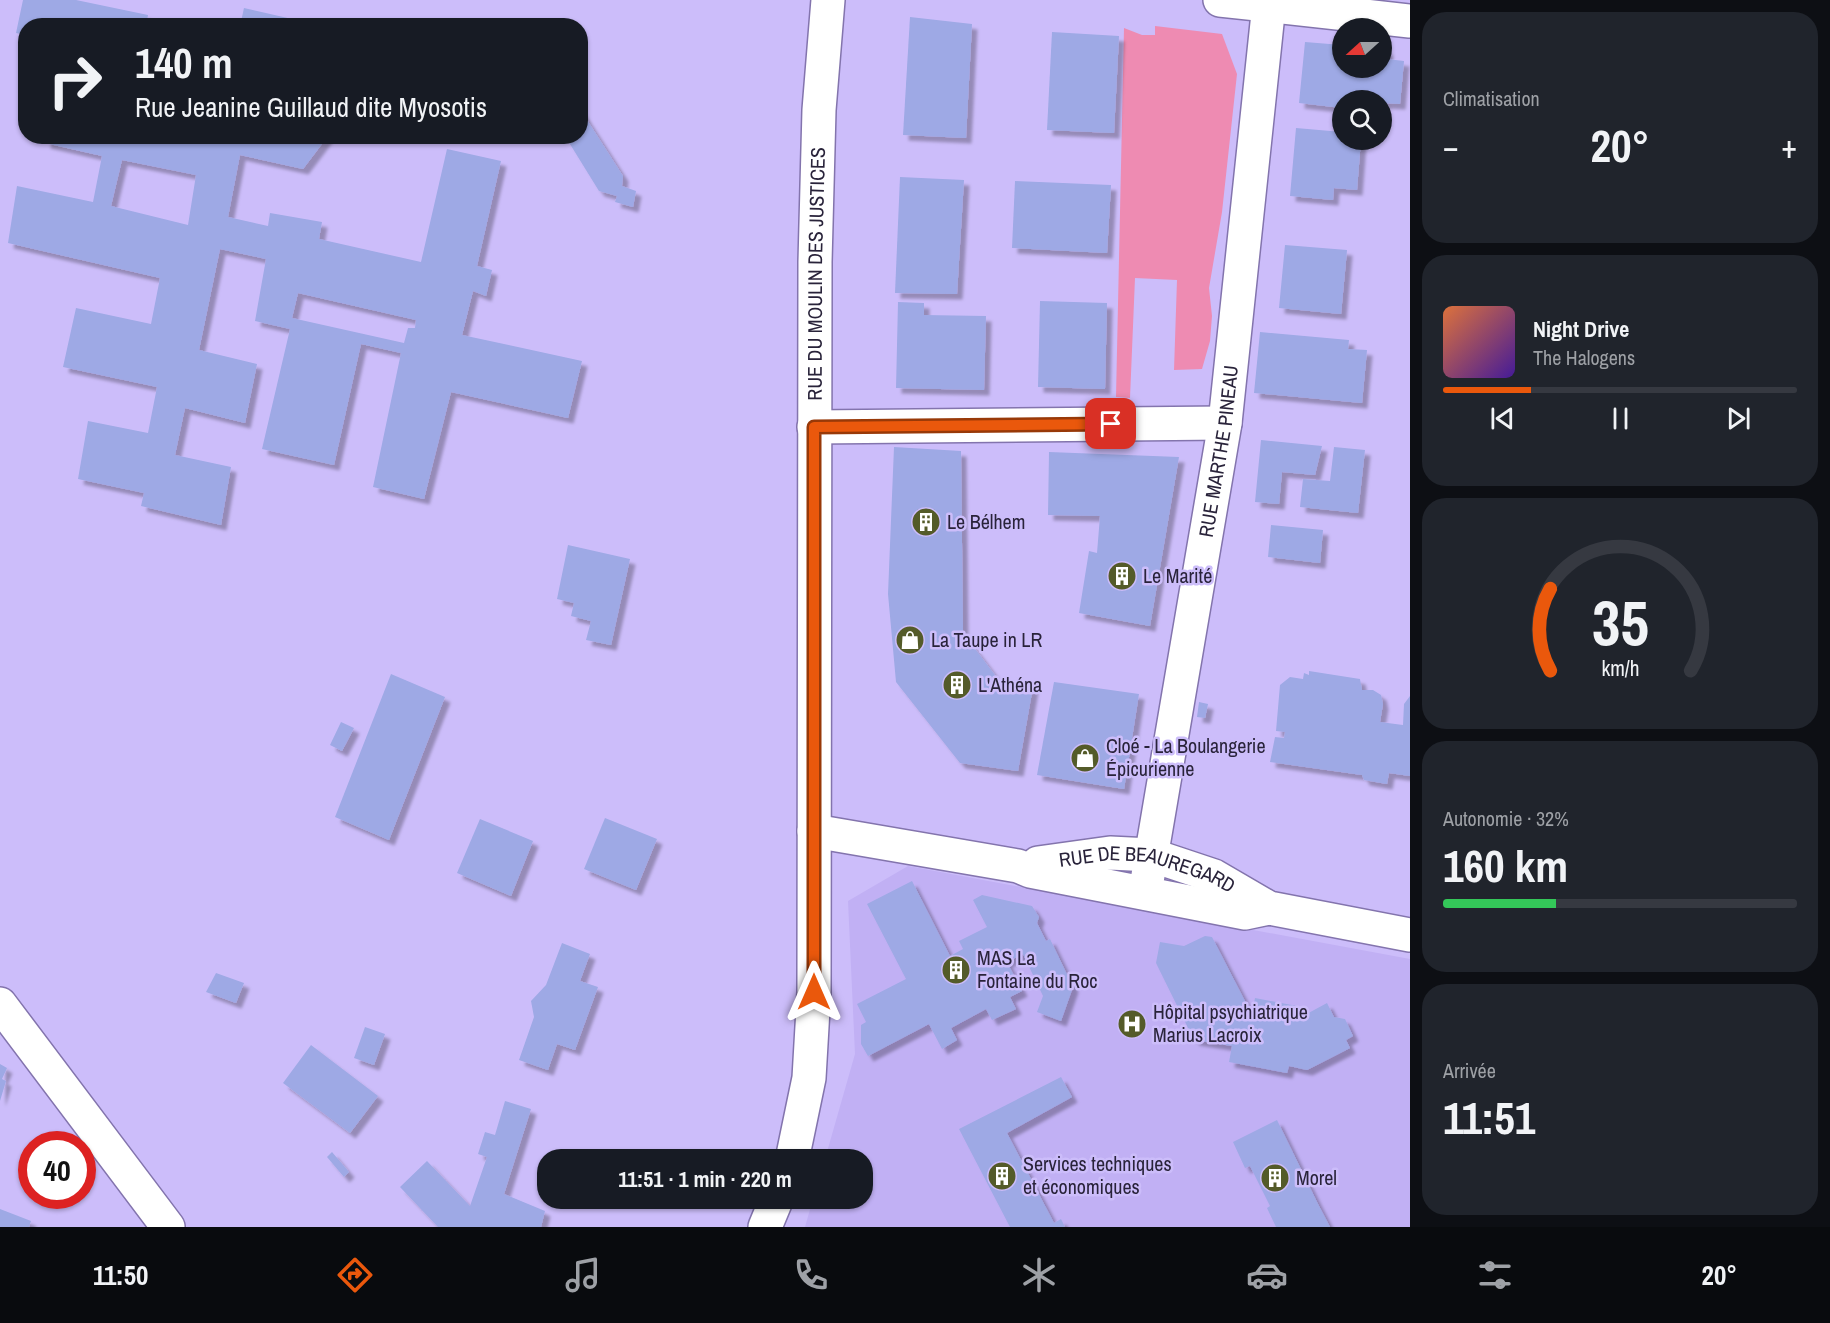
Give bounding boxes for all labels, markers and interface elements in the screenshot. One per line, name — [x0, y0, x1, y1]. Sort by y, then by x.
north arrow — [1332, 18, 1392, 78]
map controls — [1332, 18, 1392, 150]
text: 140 m — [135, 35, 233, 91]
icon: right — [36, 42, 114, 120]
text: Climatisation — [1443, 85, 1540, 112]
text: Rue Jeanine Guillaud dite Myosotis — [135, 89, 487, 125]
button: search — [1332, 90, 1392, 150]
text: 20° — [1590, 115, 1650, 176]
text: − — [1443, 124, 1459, 168]
text: + — [1781, 124, 1797, 168]
street label: RUE DU MOULIN DES JUSTICES — [801, 147, 831, 401]
text: Night Drive — [1533, 314, 1629, 344]
text: The Halogens — [1533, 344, 1635, 371]
street label: RUE MARTHE PINEAU — [1192, 364, 1244, 539]
pin — [1085, 398, 1136, 449]
icon: previous — [1486, 402, 1519, 435]
icon: pause — [1604, 402, 1637, 435]
icon: next — [1722, 402, 1755, 435]
icon: arrive — [1094, 407, 1127, 440]
building icon: Le Bélhem — [910, 506, 942, 538]
place label: Le Bélhem — [947, 508, 1025, 535]
building icon: Le Marité — [1106, 560, 1138, 592]
place label: Le Marité — [1143, 562, 1212, 589]
text: 35 — [1592, 580, 1648, 664]
shop icon: La Taupe in LR — [894, 624, 926, 656]
place label: La Taupe in LR — [931, 626, 1042, 653]
text: km/h — [1601, 654, 1639, 683]
building icon: L'Athéna — [941, 669, 973, 701]
place label: L'Athéna — [978, 671, 1042, 698]
place label: Cloé - La Boulangerie Épicurienne — [1106, 732, 1266, 782]
shop icon: Cloé - La Boulangerie Épicurienne — [1069, 742, 1101, 774]
text: Autonomie · 32% — [1443, 805, 1569, 832]
text: 160 km — [1443, 835, 1568, 896]
street label: RUE DE BEAUREGARD — [1057, 839, 1241, 899]
place label: MAS La Fontaine du Roc — [977, 944, 1097, 994]
building icon: MAS La Fontaine du Roc — [940, 954, 972, 986]
position arrow — [782, 960, 846, 1024]
place label: Hôpital psychiatrique Marius Lacroix — [1153, 998, 1308, 1048]
hospital icon: Hôpital psychiatrique Marius Lacroix — [1116, 1008, 1148, 1040]
text: Arrivée — [1443, 1057, 1496, 1084]
text: 11:51 — [1443, 1087, 1535, 1148]
speed limit sign: 40 — [18, 1131, 96, 1209]
place label: Services techniques et économiques — [1023, 1150, 1172, 1200]
building icon: Services techniques et économiques — [986, 1160, 1018, 1192]
building icon: Morel — [1259, 1162, 1291, 1194]
text: 11:51 · 1 min · 220 m — [618, 1164, 792, 1194]
place label: Morel — [1296, 1164, 1337, 1191]
icon: directions — [334, 1254, 376, 1296]
icon: music — [562, 1254, 604, 1296]
icon: phone — [790, 1254, 832, 1296]
icon: climate — [1018, 1254, 1060, 1296]
icon: car — [1246, 1254, 1288, 1296]
icon: filters — [1474, 1254, 1516, 1296]
text: 11:50 — [93, 1257, 148, 1293]
text: 20° — [1702, 1257, 1737, 1293]

